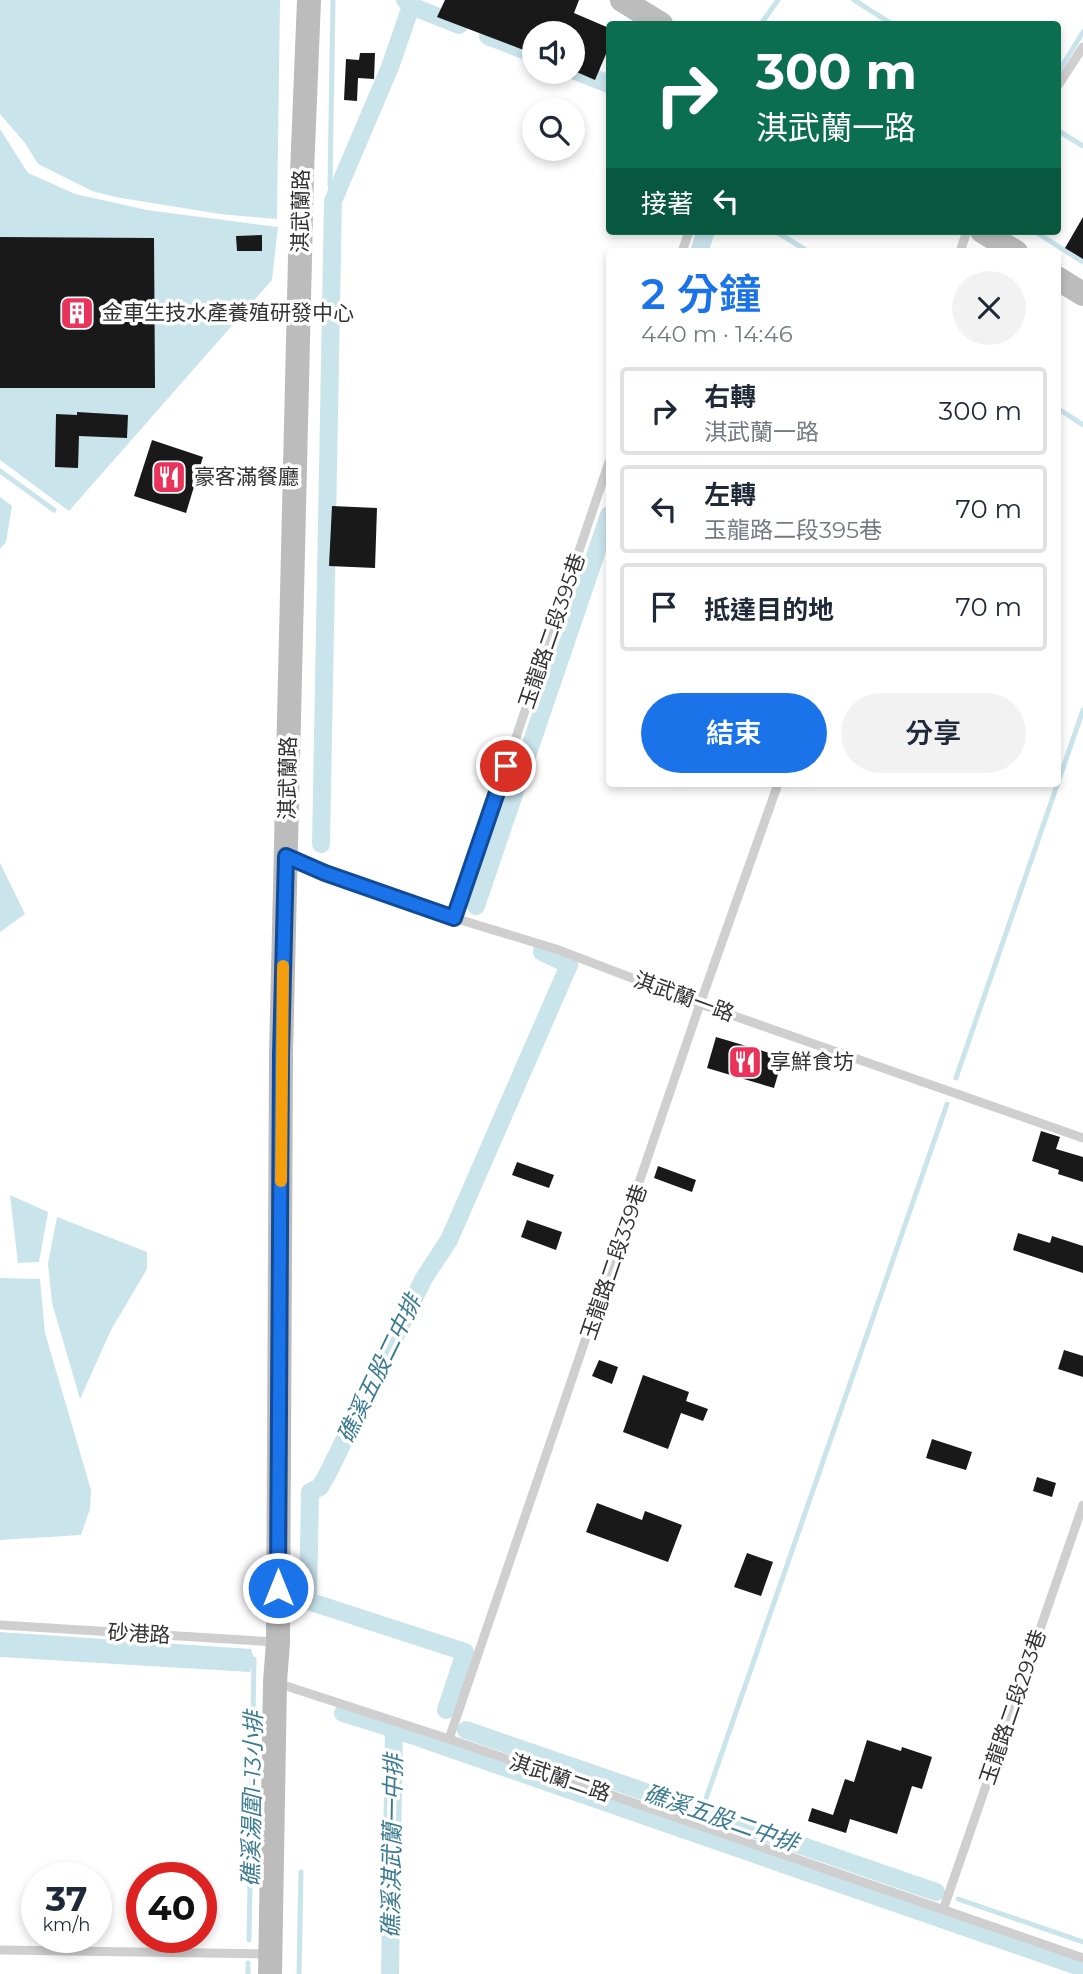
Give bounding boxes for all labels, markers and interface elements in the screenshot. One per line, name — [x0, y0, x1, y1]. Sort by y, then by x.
map controls — [522, 21, 585, 161]
button: sound — [522, 21, 585, 84]
text: 300 m — [756, 42, 917, 101]
icon: right — [641, 49, 732, 140]
button: search — [522, 98, 585, 161]
text: 淇武蘭一路 — [756, 108, 916, 147]
street label: 淇武蘭路 — [287, 169, 314, 253]
icon: left — [707, 182, 745, 220]
text: 接著 — [641, 188, 693, 220]
text: 2 分鐘 — [641, 268, 761, 320]
button: close — [952, 271, 1026, 345]
building icon: 金車生技水產養殖研發中心 — [58, 294, 96, 332]
place label: 金車生技水產養殖研發中心 — [102, 300, 354, 325]
text: 440 m · 14:46 — [641, 320, 793, 348]
text: 右轉 — [704, 381, 756, 413]
icon: right — [645, 392, 683, 430]
text: 300 m — [939, 395, 1022, 427]
text: 淇武蘭一路 — [704, 418, 819, 446]
restaurant icon: 豪客滿餐廳 — [150, 458, 188, 496]
place label: 豪客滿餐廳 — [194, 464, 299, 489]
text: 左轉 — [704, 479, 756, 511]
icon: left — [645, 490, 683, 528]
text: 70 m — [956, 493, 1022, 525]
text: 玉龍路二段395巷 — [704, 516, 882, 544]
street label: 玉龍路二段395巷 — [513, 550, 590, 712]
icon: arrive — [645, 588, 683, 626]
text: 70 m — [956, 591, 1022, 623]
text: 抵達目的地 — [704, 594, 834, 626]
button: 結束 — [641, 693, 827, 773]
button: 分享 — [841, 693, 1026, 773]
street label: 淇武蘭路 — [274, 736, 301, 820]
pin — [476, 736, 536, 796]
icon: arrive — [487, 747, 525, 785]
street label: 淇武蘭一路 — [631, 967, 738, 1026]
restaurant icon: 享鮮食坊 — [726, 1043, 764, 1081]
place label: 享鮮食坊 — [770, 1049, 854, 1074]
street label: 玉龍路二段339巷 — [575, 1181, 652, 1343]
water label: 礁溪五股二中排 — [331, 1288, 428, 1447]
position arrow — [241, 1551, 315, 1625]
street label: 砂港路 — [107, 1619, 171, 1648]
street label: 玉龍路二段293巷 — [974, 1626, 1051, 1788]
water label: 礁溪湯圍1-13小排 — [236, 1708, 268, 1887]
street label: 淇武蘭二路 — [506, 1749, 614, 1806]
water label: 礁溪淇武蘭一中排 — [376, 1751, 408, 1938]
water label: 礁溪五股二中排 — [640, 1779, 805, 1858]
speed limit sign: 40 — [126, 1862, 217, 1953]
text: 37 — [45, 1877, 88, 1920]
text: km/h — [42, 1914, 91, 1936]

